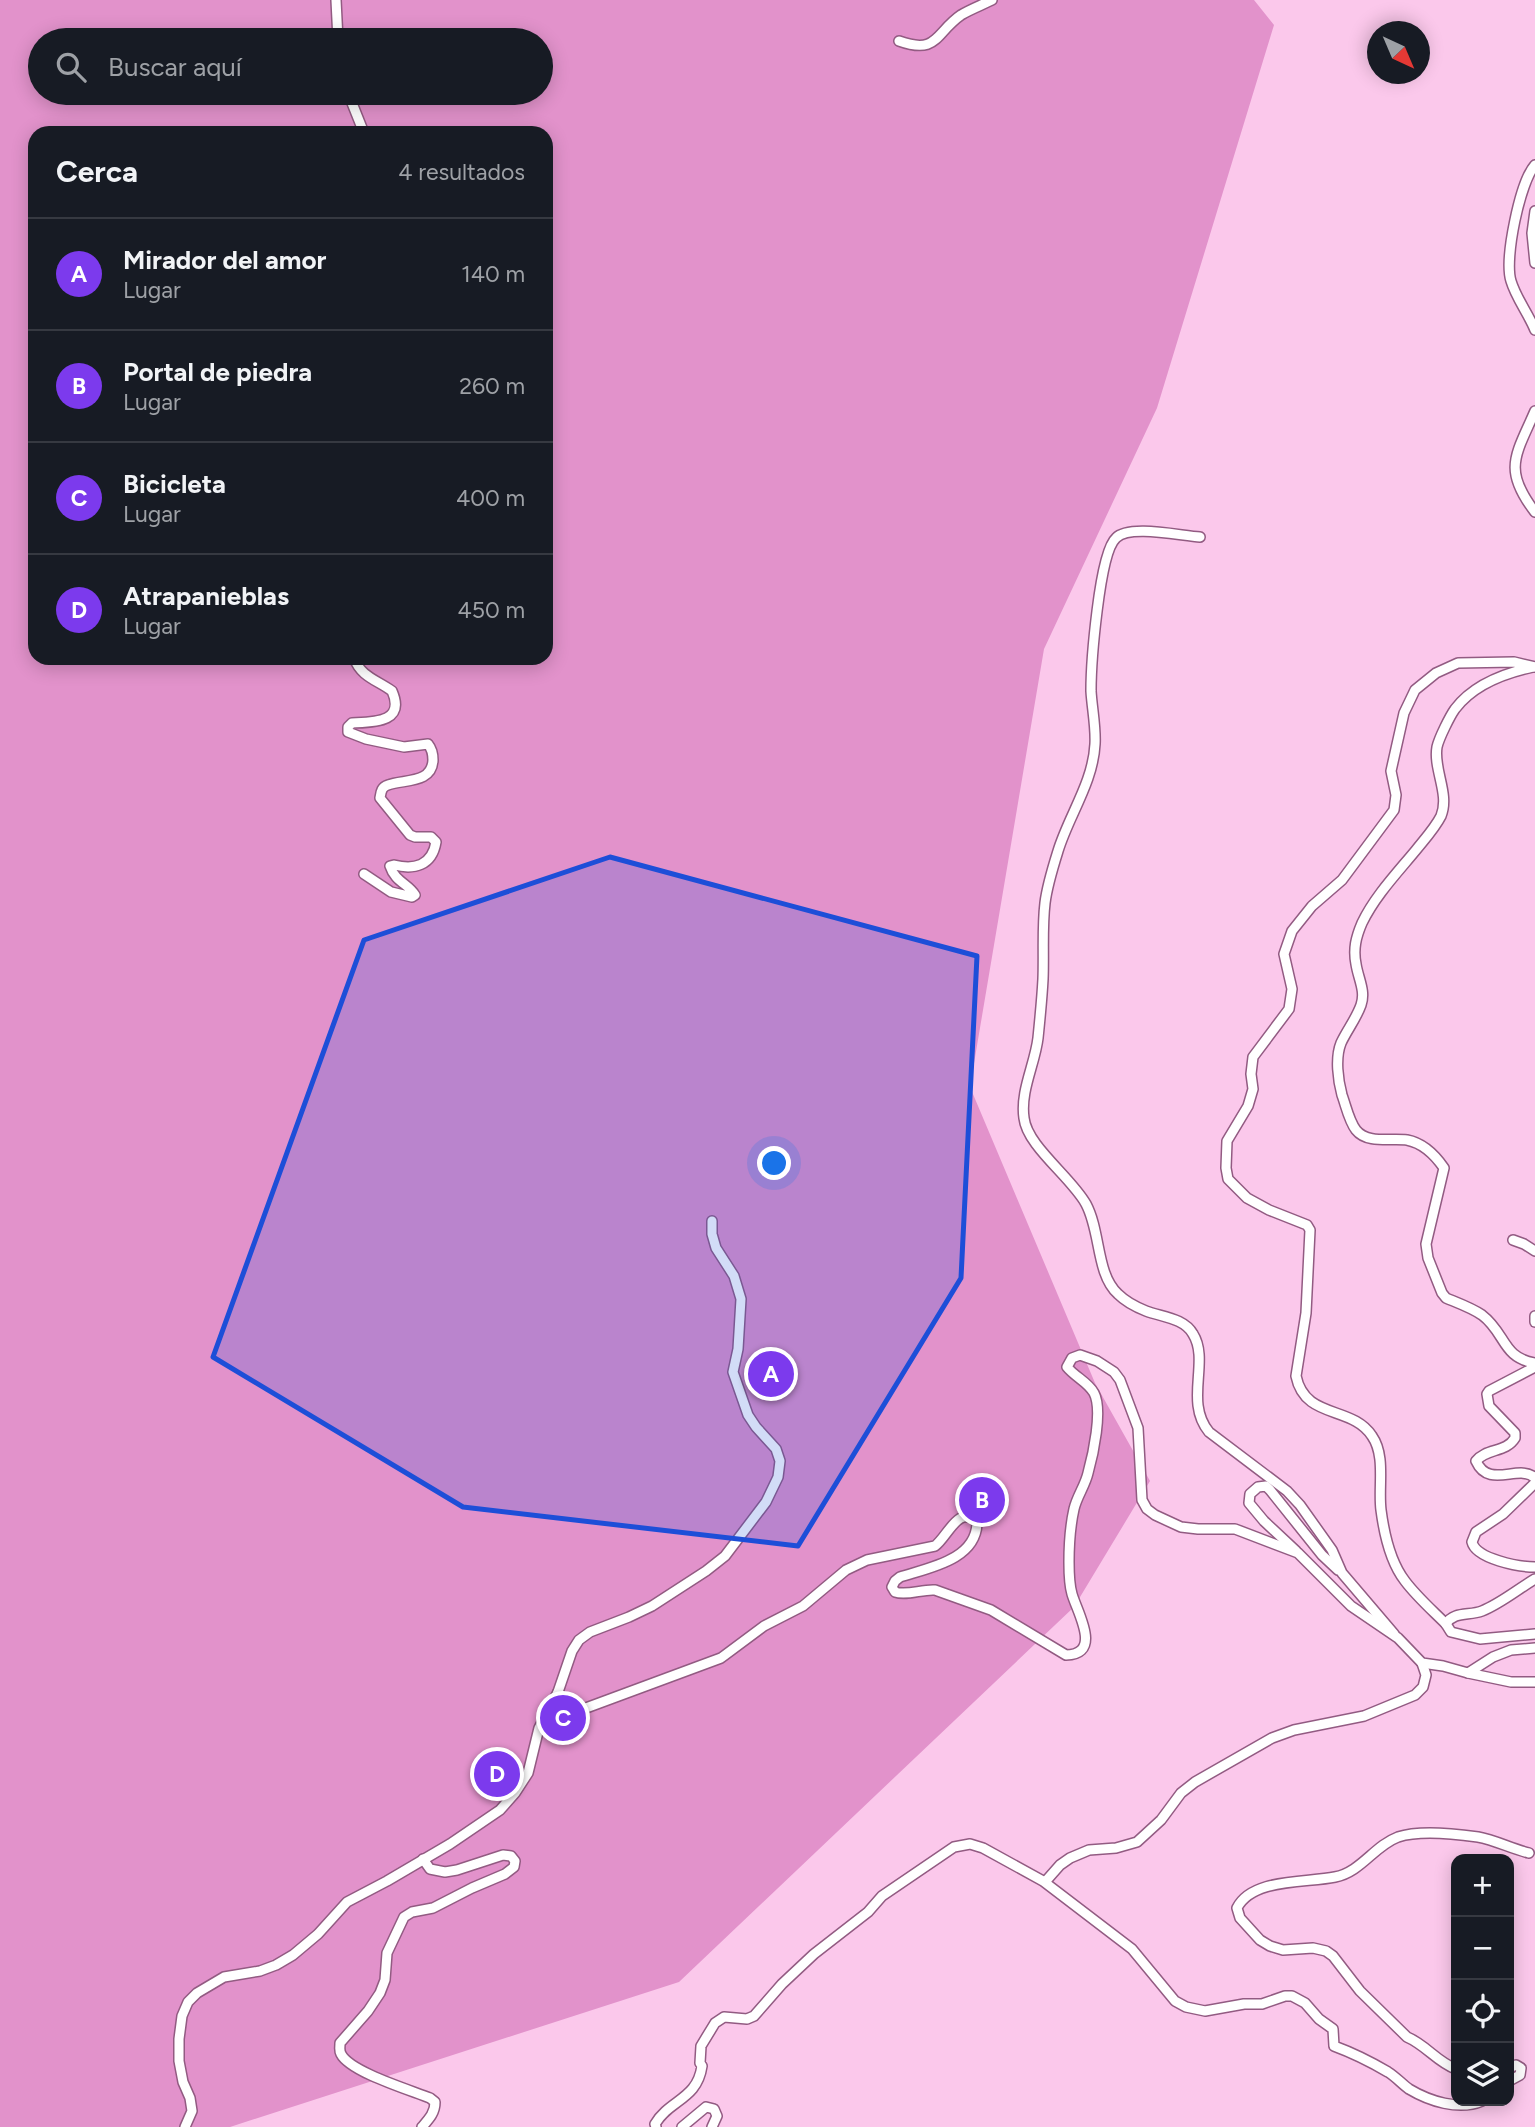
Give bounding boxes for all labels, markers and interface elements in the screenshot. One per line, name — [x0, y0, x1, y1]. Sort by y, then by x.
north arrow — [1367, 21, 1430, 84]
search box — [28, 28, 553, 105]
icon: search — [52, 48, 90, 86]
text: Buscar aquí — [108, 51, 242, 83]
text: Cerca — [56, 153, 138, 190]
text: 4 resultados — [398, 158, 525, 186]
text: Mirador del amor — [123, 244, 326, 276]
text: A — [71, 260, 87, 288]
text: 140 m — [461, 260, 525, 288]
text: Lugar — [123, 276, 181, 304]
text: Portal de piedra — [123, 356, 312, 388]
text: B — [72, 372, 86, 400]
text: 260 m — [459, 372, 525, 400]
text: Lugar — [123, 388, 181, 416]
text: Bicicleta — [123, 468, 226, 500]
text: C — [71, 484, 87, 512]
text: 400 m — [456, 484, 525, 512]
text: Lugar — [123, 500, 181, 528]
text: Atrapanieblas — [123, 580, 289, 612]
text: D — [71, 596, 87, 624]
text: 450 m — [457, 596, 525, 624]
text: Lugar — [123, 612, 181, 640]
your location — [757, 1146, 791, 1180]
pin: A — [748, 1348, 794, 1400]
pin: B — [959, 1474, 1005, 1526]
pin: C — [540, 1692, 586, 1744]
pin: D — [474, 1748, 520, 1800]
map controls — [1451, 1854, 1514, 2106]
button: + — [1451, 1854, 1514, 1917]
button: − — [1451, 1917, 1514, 1980]
button: locate — [1451, 1980, 1514, 2043]
button: layers — [1451, 2043, 1514, 2106]

